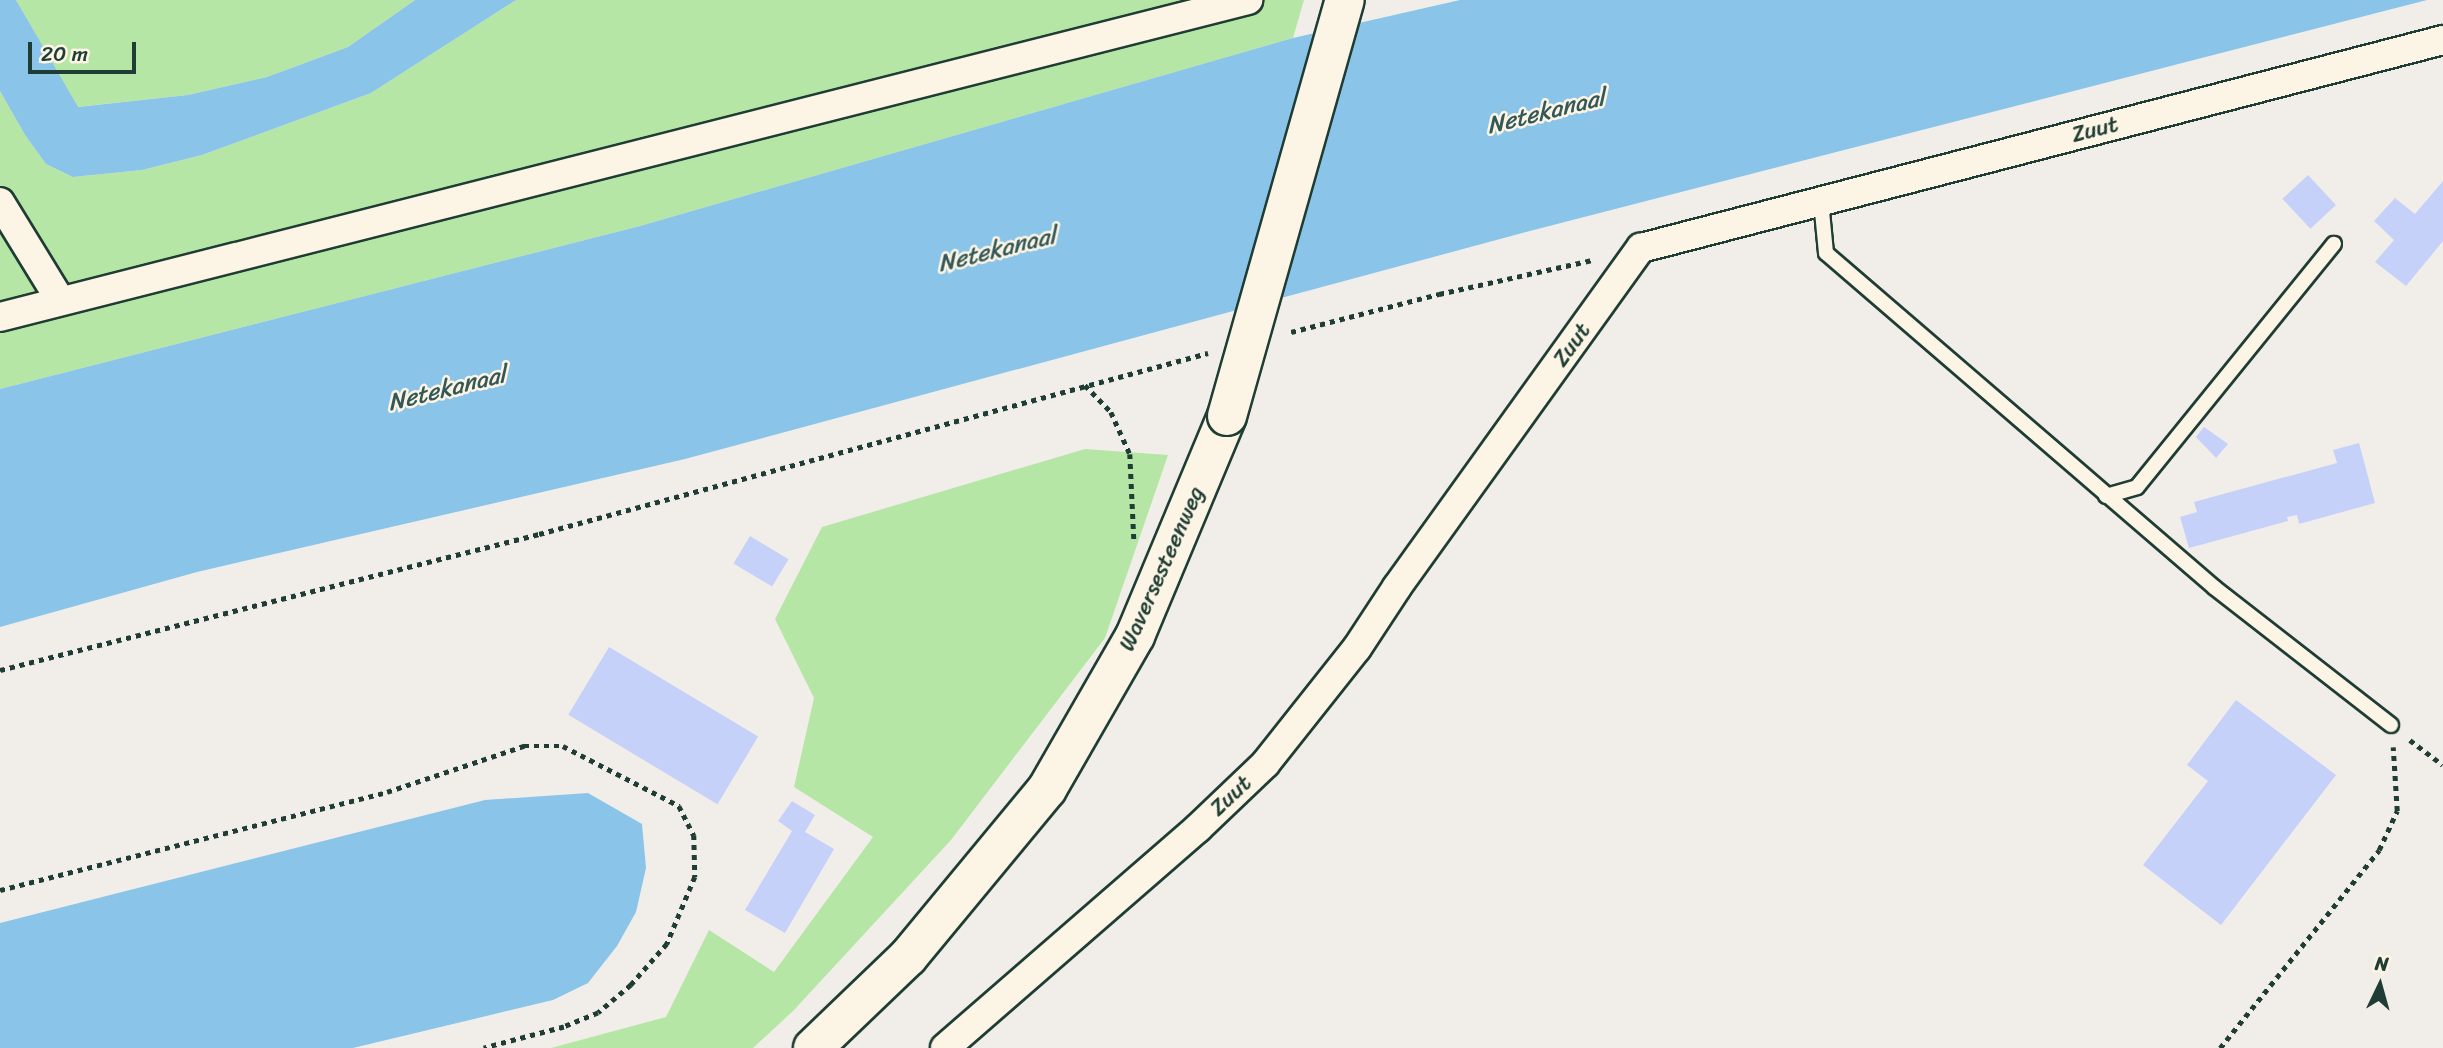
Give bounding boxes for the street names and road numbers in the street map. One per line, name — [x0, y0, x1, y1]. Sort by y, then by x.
street label: Zuut — [2069, 111, 2121, 149]
street label: Zuut — [1547, 318, 1597, 372]
street label: Waversesteenweg — [1113, 482, 1211, 656]
street label: Zuut — [1204, 770, 1258, 822]

